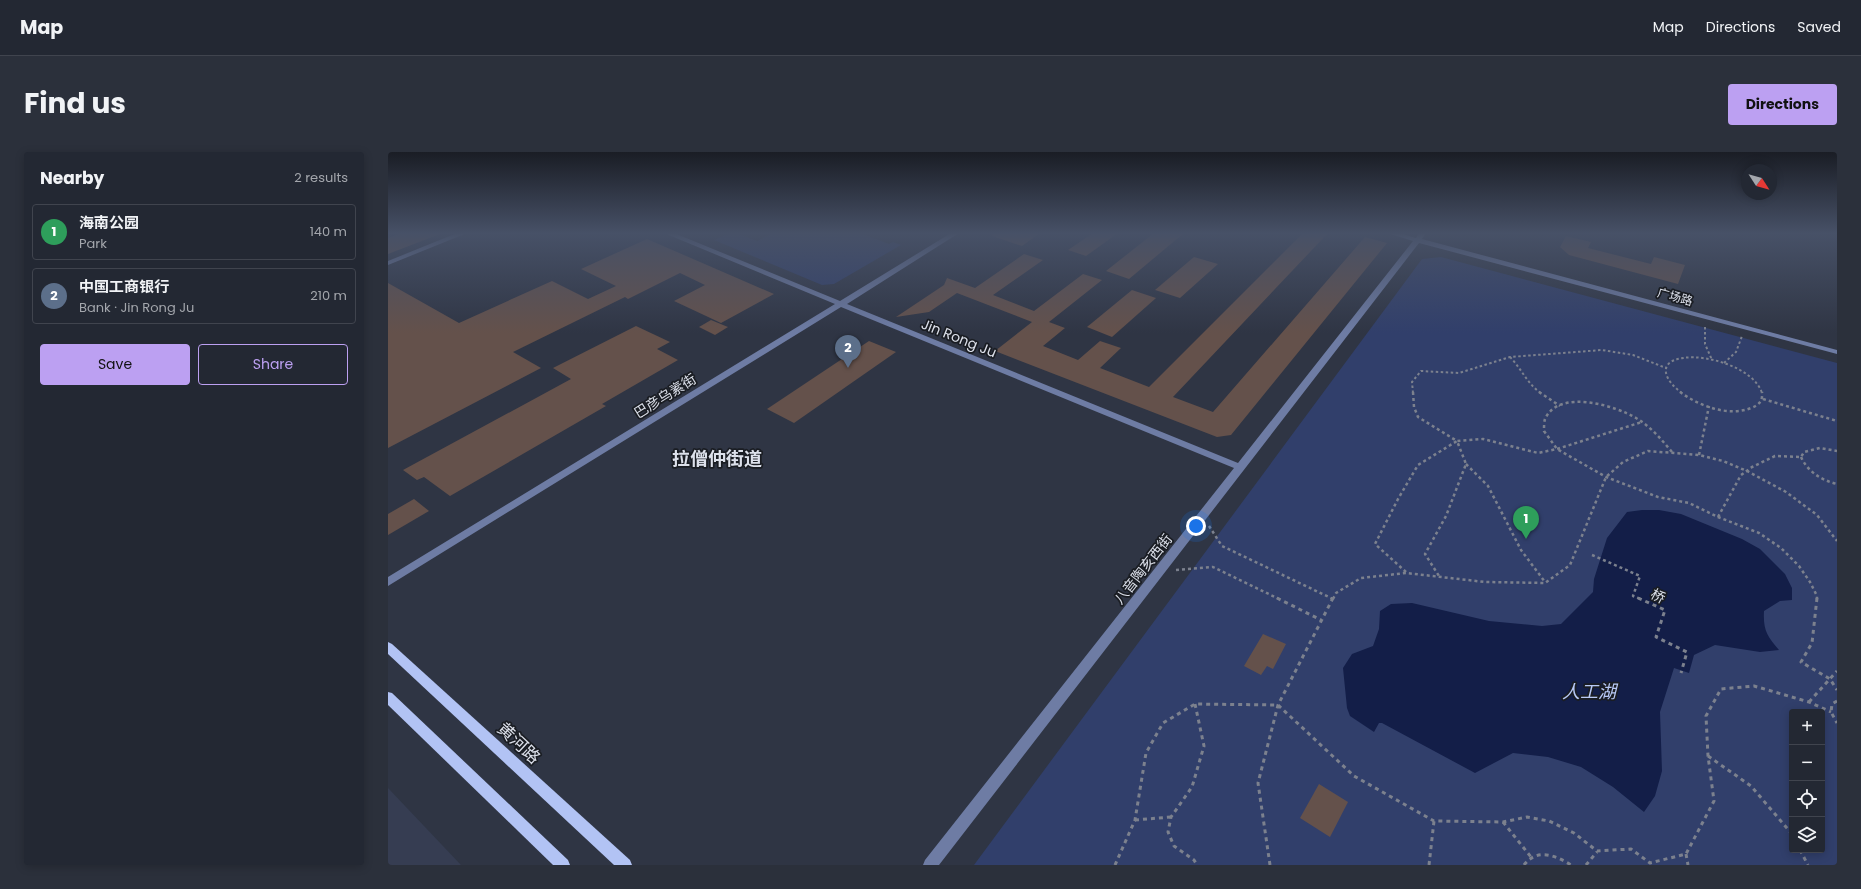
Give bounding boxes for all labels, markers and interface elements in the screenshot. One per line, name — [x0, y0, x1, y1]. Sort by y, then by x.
text: Map — [20, 14, 63, 41]
text: Map — [1653, 17, 1684, 37]
text: Directions — [1706, 17, 1775, 37]
text: Saved — [1797, 17, 1841, 37]
text: Find us — [24, 84, 126, 123]
button: Directions — [1728, 84, 1837, 125]
north arrow — [1741, 164, 1777, 200]
text: Nearby — [40, 166, 104, 190]
text: 2 results — [294, 168, 348, 187]
text: 海南公园 — [79, 212, 139, 233]
text: 1 — [52, 222, 56, 241]
text: 140 m — [310, 222, 347, 241]
text: Park — [79, 234, 107, 253]
text: 中国工商银行 — [79, 276, 169, 297]
street label: 广场路 — [1656, 284, 1695, 309]
text: 2 — [50, 286, 58, 305]
text: 210 m — [310, 286, 347, 305]
text: Bank · Jin Rong Ju — [79, 298, 194, 317]
street label: Jin Rong Ju — [918, 314, 1000, 362]
pin: 2 — [835, 335, 861, 368]
button: Save — [40, 344, 190, 385]
button: Share — [198, 344, 348, 385]
street label: 巴彦乌素街 — [630, 369, 700, 423]
district label: 拉僧仲街道 — [672, 446, 762, 471]
pin: 1 — [1513, 506, 1539, 539]
your location — [1186, 516, 1206, 536]
street label: 八音陶亥西街 — [1109, 530, 1177, 608]
street label: 桥 — [1647, 584, 1669, 608]
water label: 人工湖 — [1562, 679, 1619, 704]
map controls — [1789, 709, 1825, 853]
button: + — [1789, 709, 1825, 745]
street label: 黄河路 — [492, 717, 546, 769]
button: − — [1789, 745, 1825, 781]
button: locate — [1789, 781, 1825, 817]
button: layers — [1789, 817, 1825, 853]

